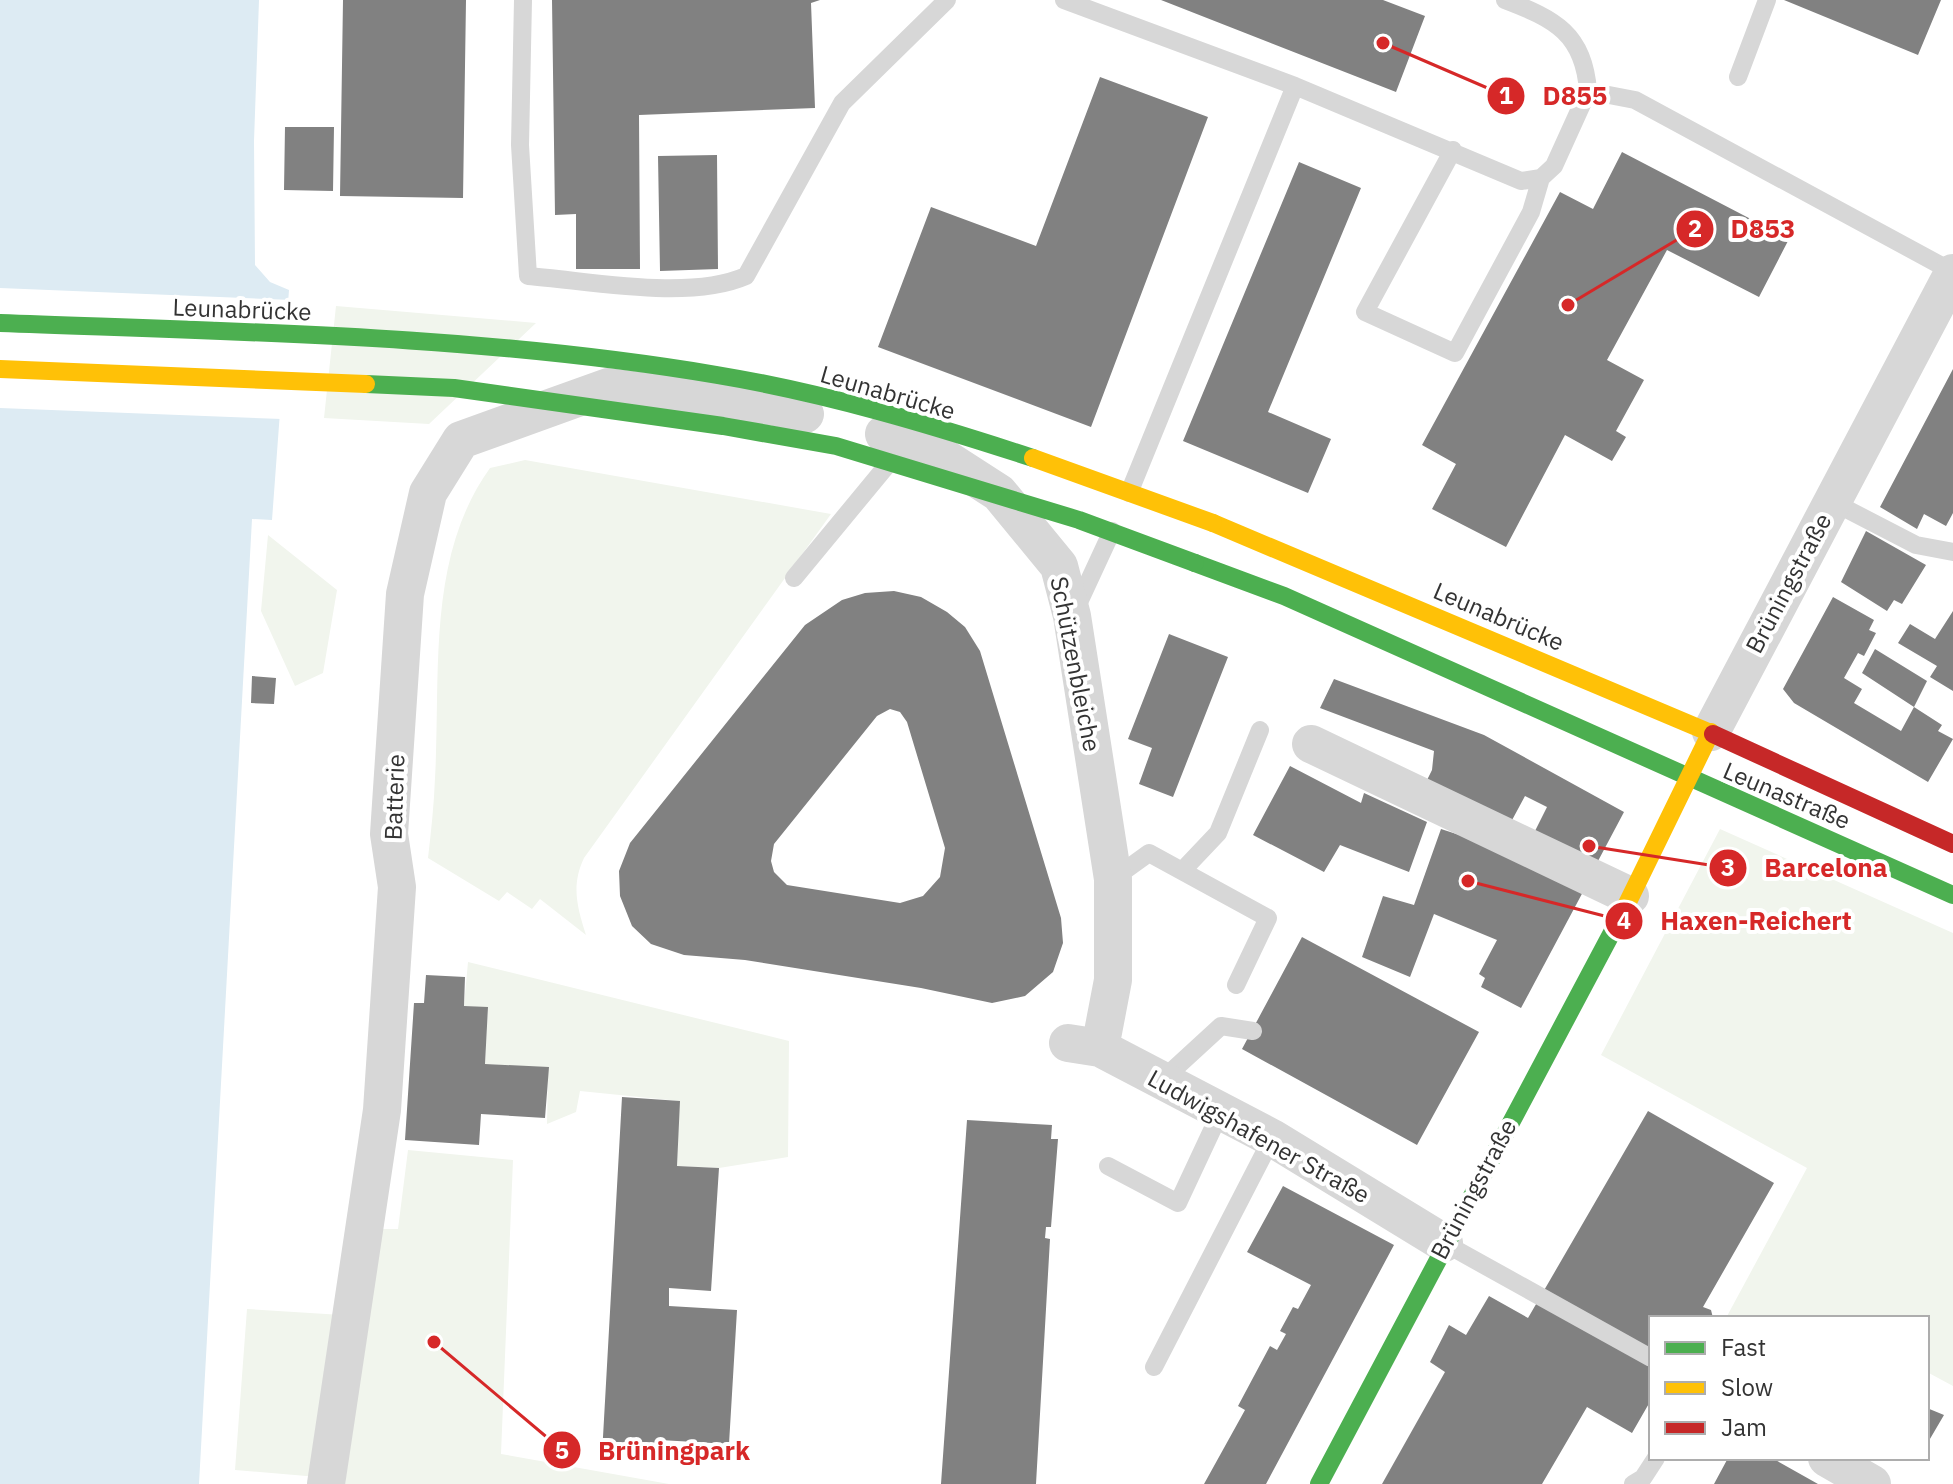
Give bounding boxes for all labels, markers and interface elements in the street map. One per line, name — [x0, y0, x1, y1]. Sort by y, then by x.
callout: D855 — [1486, 71, 1623, 121]
text: D855 — [1543, 78, 1607, 112]
text: 1 — [1499, 79, 1513, 111]
callout: D853 — [1675, 204, 1812, 254]
text: D853 — [1731, 211, 1795, 245]
text: 2 — [1688, 212, 1702, 244]
street label: Leunabrücke — [172, 291, 312, 327]
street label: Leunabrücke — [817, 357, 959, 427]
street label: Brüningstraße — [1738, 507, 1838, 659]
street label: Schützenbleiche — [1043, 574, 1109, 754]
street label: Leunabrücke — [1429, 574, 1569, 658]
street label: Batterie — [377, 753, 411, 841]
street label: Leunastraße — [1719, 754, 1855, 836]
callout: Barcelona — [1708, 843, 1904, 893]
text: Barcelona — [1764, 850, 1888, 884]
text: 3 — [1721, 851, 1735, 883]
callout: Haxen-Reichert — [1604, 896, 1868, 946]
text: Haxen-Reichert — [1660, 903, 1852, 937]
text: 4 — [1617, 904, 1631, 936]
street label: Ludwigshafener Straße — [1142, 1062, 1376, 1210]
street label: Brüningstraße — [1423, 1113, 1523, 1265]
legend — [1649, 1316, 1929, 1460]
text: Fast — [1721, 1331, 1766, 1363]
text: Slow — [1721, 1371, 1773, 1403]
text: Jam — [1721, 1411, 1767, 1443]
callout: Brüningpark — [542, 1425, 766, 1475]
text: Brüningpark — [598, 1433, 750, 1467]
text: 5 — [555, 1434, 569, 1466]

